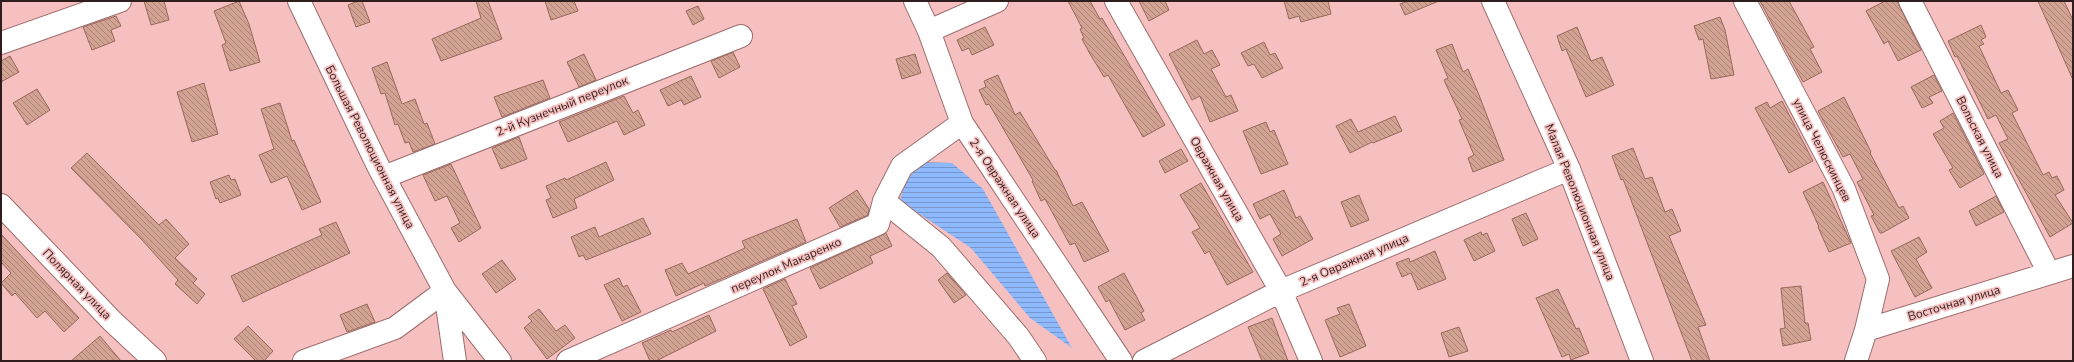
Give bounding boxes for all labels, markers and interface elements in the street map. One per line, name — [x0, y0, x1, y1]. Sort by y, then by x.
street label: Большая Революционная улица — [322, 63, 418, 231]
street label: 2-й Кузнечный переулок — [494, 72, 631, 140]
street label: Вольская улица — [1953, 93, 2007, 181]
street label: улица Челюскинцев — [1789, 96, 1855, 205]
street label: Малая Революционная улица — [1541, 121, 1619, 283]
street label: Овражная улица — [1186, 134, 1248, 224]
street label: 2-я Овражная улица — [966, 135, 1044, 241]
street label: 2-я Овражная улица — [1297, 230, 1411, 290]
street label: переулок Макаренко — [728, 233, 844, 297]
street label: Полярная улица — [39, 245, 115, 323]
street label: Восточная улица — [1906, 281, 2002, 325]

